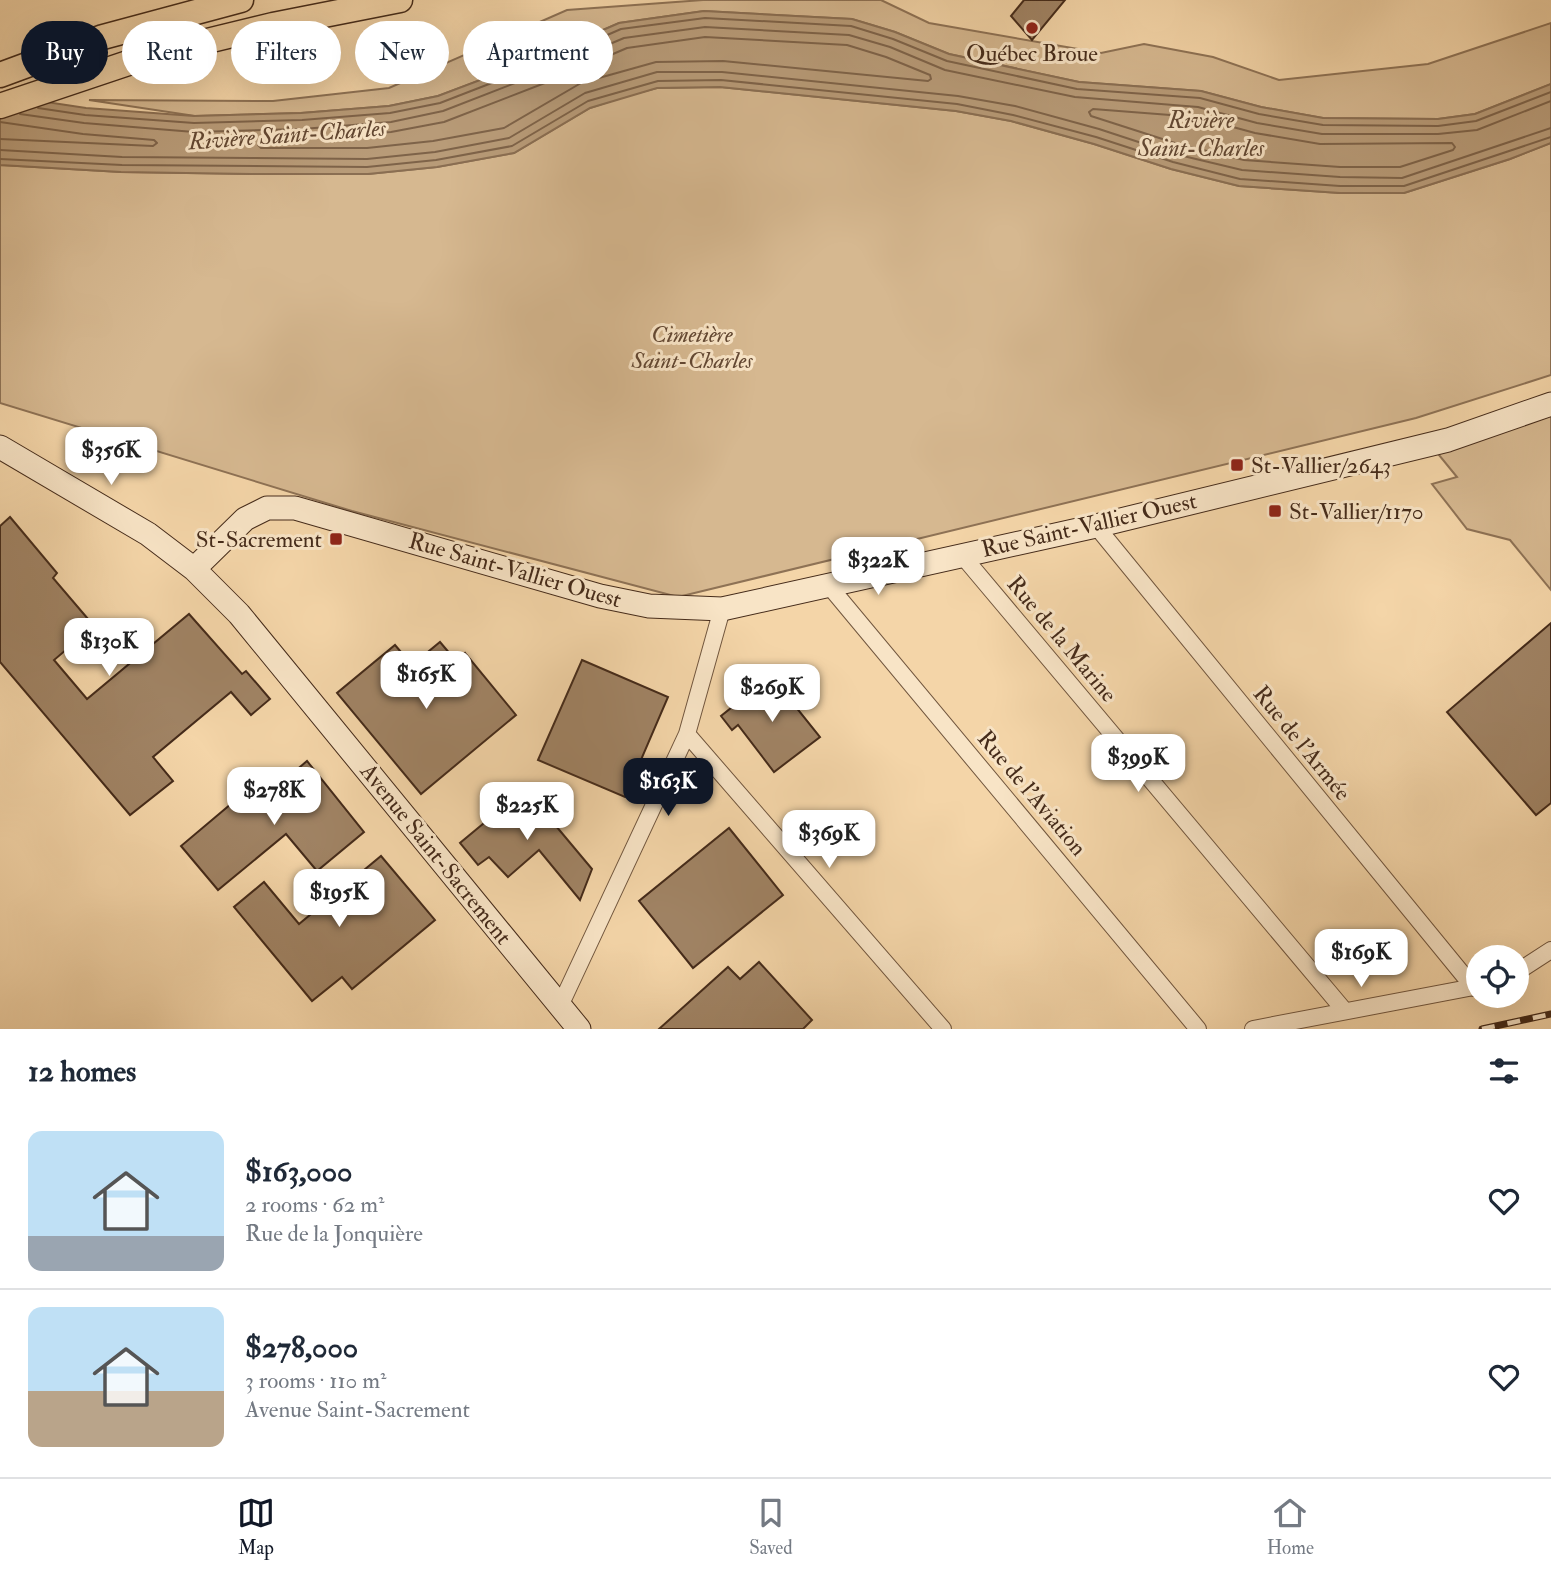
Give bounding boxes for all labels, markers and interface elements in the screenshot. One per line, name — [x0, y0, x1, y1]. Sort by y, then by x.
marker: Québec Broue — [1024, 20, 1040, 36]
chip: Buy — [21, 21, 108, 84]
chip: Rent — [122, 21, 217, 84]
chip: Filters — [231, 21, 341, 84]
chip: New — [355, 21, 449, 84]
chip: Apartment — [463, 21, 613, 84]
place label: Québec Broue — [966, 39, 1098, 68]
water label: Rivière Saint-Charles — [1137, 105, 1264, 164]
water label: Rivière Saint-Charles — [186, 113, 387, 157]
park label: Cimetière Saint-Charles — [631, 320, 753, 375]
pin: $356K — [62, 428, 160, 487]
text: $356K — [81, 435, 141, 464]
place label: St-Vallier/2643 — [1251, 451, 1391, 480]
marker: St-Vallier/2643 — [1229, 457, 1245, 473]
street label: Rue Saint-Vallier Ouest — [979, 486, 1199, 564]
place label: St-Vallier/1170 — [1289, 497, 1423, 526]
marker: St-Vallier/1170 — [1267, 503, 1283, 519]
place label: St-Sacrement — [196, 525, 322, 554]
street label: Rue Saint-Vallier Ouest — [405, 526, 625, 614]
marker: St-Sacrement — [328, 531, 344, 547]
pin: $322K — [829, 538, 927, 597]
text: $322K — [847, 545, 909, 574]
street label: Rue de la Marine — [1001, 570, 1124, 708]
pin: $130K — [60, 618, 158, 678]
text: $130K — [80, 626, 138, 655]
pin: $165K — [377, 652, 475, 711]
text: $165K — [397, 659, 455, 688]
pin: $269K — [723, 664, 821, 724]
text: $269K — [740, 672, 804, 701]
street label: Rue de l'Armée — [1247, 680, 1357, 807]
street label: Rue de l'Aviation — [971, 724, 1093, 862]
pin: $399K — [1089, 734, 1187, 794]
text: $399K — [1107, 742, 1169, 771]
street label: Avenue Saint-Sacrement — [353, 757, 518, 951]
pin: $163K — [619, 758, 717, 818]
text: $163K — [639, 766, 697, 795]
pin: $278K — [225, 768, 323, 827]
text: $278K — [243, 775, 305, 804]
pin: $225K — [478, 782, 576, 842]
text: $225K — [496, 790, 558, 819]
pin: $369K — [780, 810, 878, 870]
text: $369K — [798, 818, 860, 847]
pin: $195K — [290, 870, 388, 929]
text: $195K — [309, 877, 369, 906]
pin: $169K — [1312, 930, 1410, 989]
text: $169K — [1331, 937, 1391, 966]
map controls — [1466, 945, 1529, 1008]
button: locate — [1466, 945, 1529, 1008]
icon: filters — [1485, 1052, 1523, 1090]
text: 12 homes — [28, 1053, 136, 1090]
text: $163,000 — [245, 1153, 352, 1190]
icon: home — [84, 1159, 168, 1243]
icon: heart — [1485, 1182, 1523, 1220]
text: 2 rooms · 62 m² — [245, 1190, 384, 1219]
text: Rue de la Jonquière — [245, 1219, 423, 1248]
text: $278,000 — [245, 1329, 358, 1366]
icon: home — [84, 1335, 168, 1419]
icon: heart — [1485, 1358, 1523, 1396]
text: 3 rooms · 110 m² — [245, 1366, 386, 1395]
text: Avenue Saint-Sacrement — [245, 1395, 470, 1424]
tab: Map — [237, 1494, 275, 1560]
tab: Saved — [749, 1494, 793, 1560]
tab: Home — [1267, 1494, 1314, 1560]

